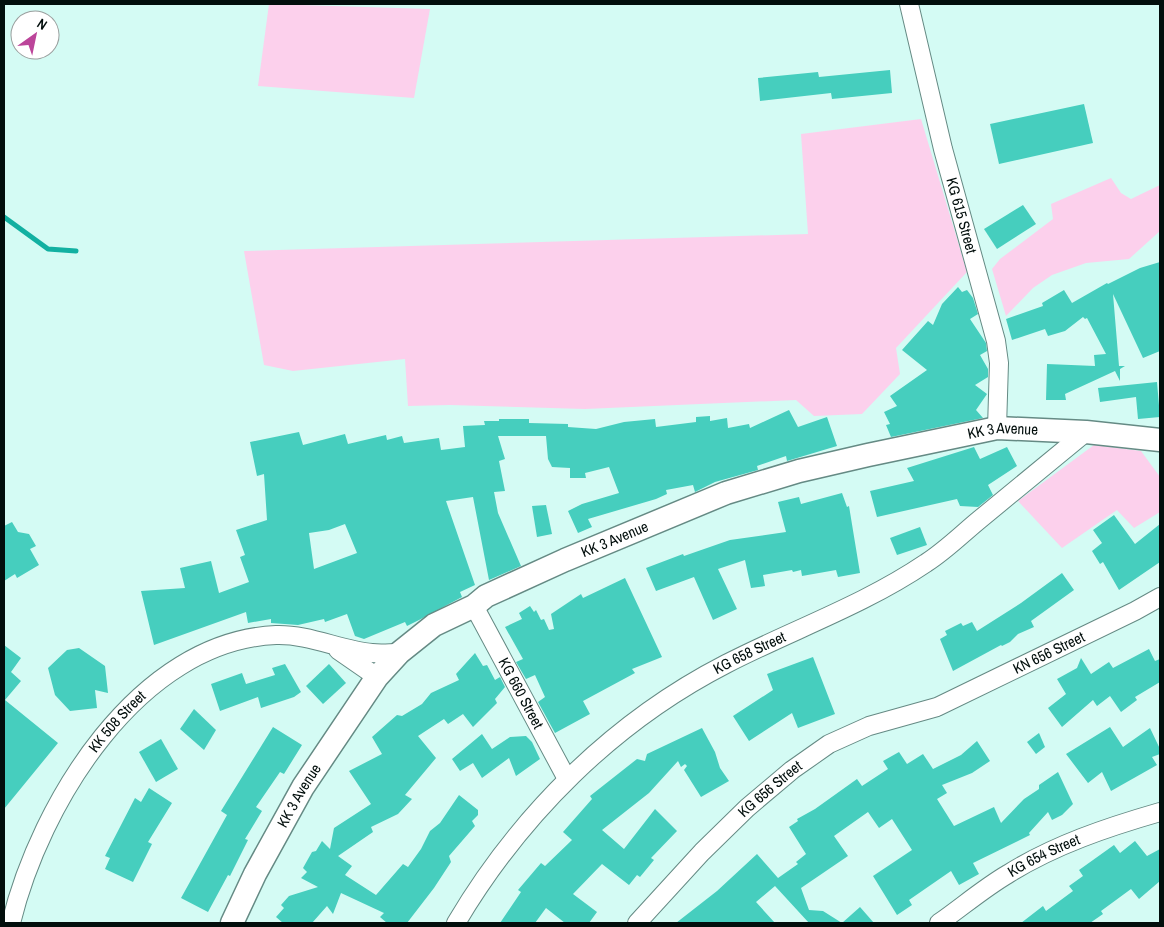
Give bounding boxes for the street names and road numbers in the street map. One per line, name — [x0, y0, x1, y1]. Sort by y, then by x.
street label: KG 615 Street — [941, 175, 983, 256]
street label: KK 3 Avenue — [965, 417, 1039, 444]
street label: KK 3 Avenue — [578, 515, 651, 562]
street label: KG 658 Street — [709, 626, 789, 679]
street label: KN 656 Street — [1009, 626, 1088, 679]
street label: KG 660 Street — [494, 654, 549, 733]
street label: KK 508 Street — [83, 685, 150, 757]
street label: KG 656 Street — [733, 755, 806, 822]
street label: KK 3 Avenue — [272, 759, 326, 831]
street label: KG 654 Street — [1003, 828, 1083, 882]

